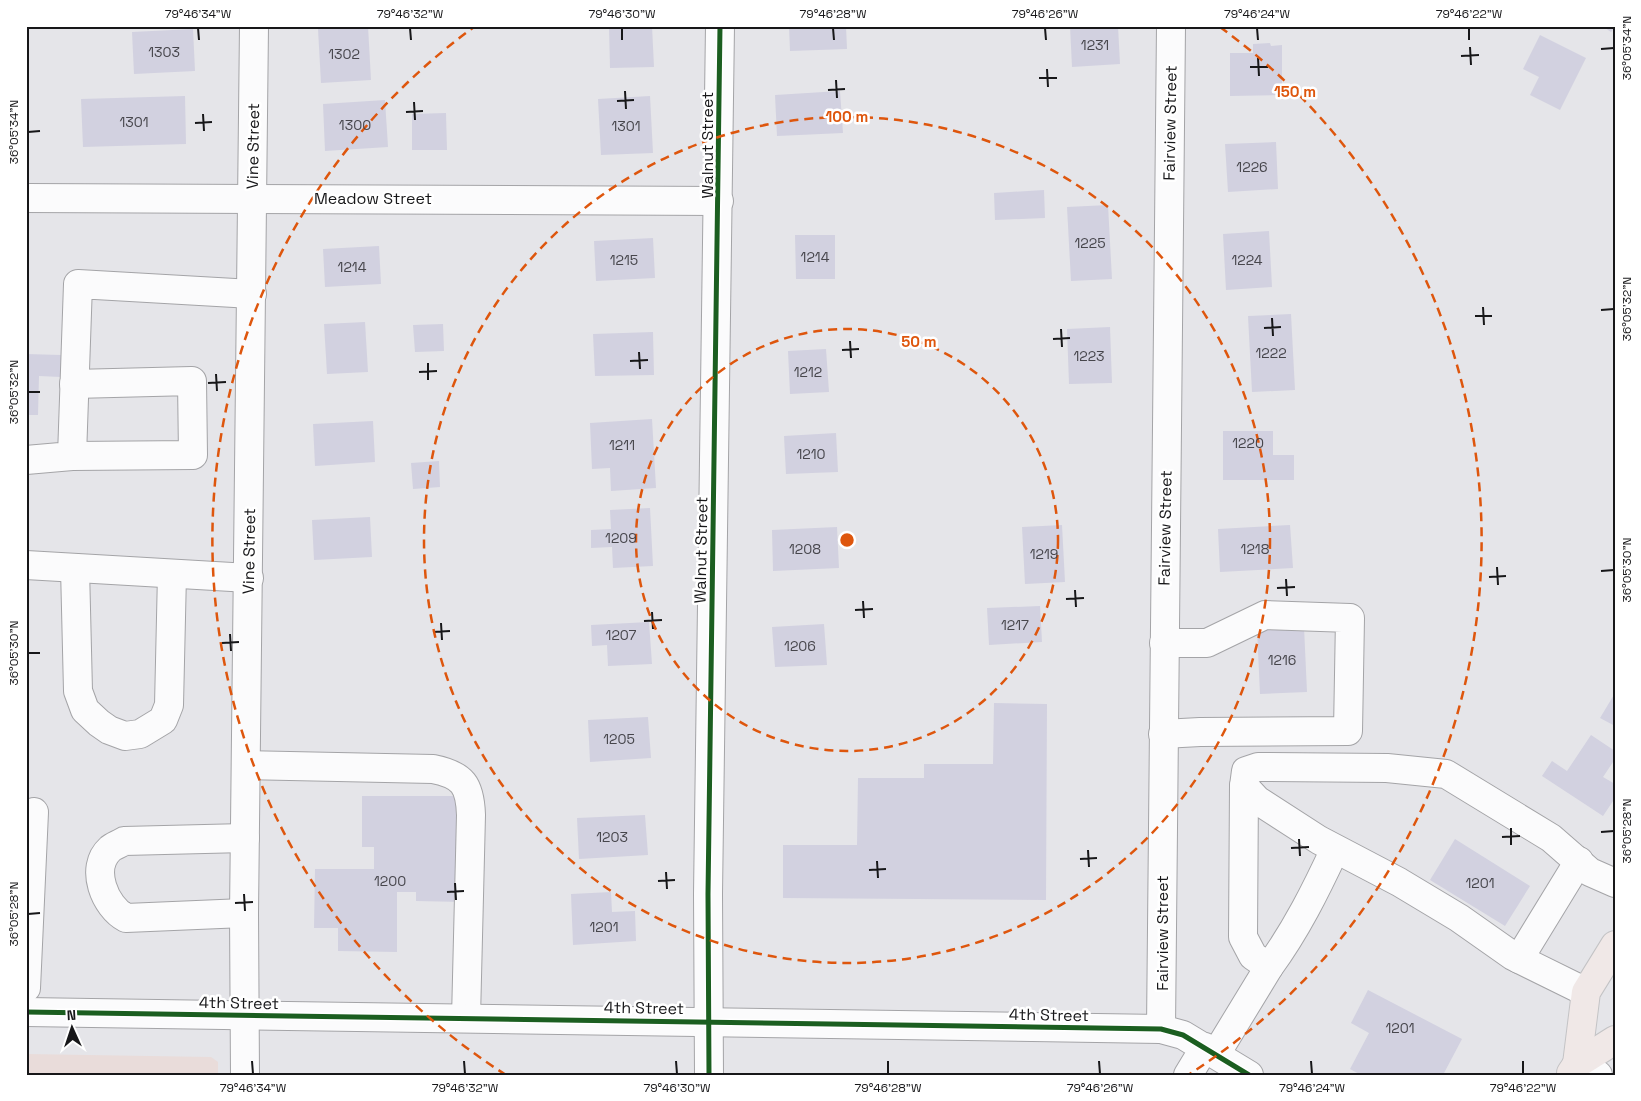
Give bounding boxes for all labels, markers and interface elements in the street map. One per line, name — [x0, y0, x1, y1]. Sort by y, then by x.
text: 79°46'34"W — [165, 6, 232, 22]
text: 79°46'32"W — [377, 6, 444, 22]
text: 79°46'30"W — [588, 6, 656, 22]
text: 79°46'28"W — [800, 6, 867, 22]
text: 79°46'26"W — [1012, 6, 1079, 22]
text: 79°46'24"W — [1224, 6, 1291, 22]
text: 79°46'22"W — [1436, 6, 1503, 22]
text: 36°05'34"N — [1619, 16, 1635, 80]
house number: 1231 — [1081, 36, 1109, 54]
house number: 1303 — [148, 43, 180, 61]
house number: 1302 — [328, 45, 360, 63]
street label: Fairview Street — [1158, 65, 1182, 181]
text: 150 m — [1274, 82, 1316, 101]
street label: Walnut Street — [697, 92, 718, 198]
text: 36°05'34"N — [6, 100, 22, 164]
street label: Vine Street — [242, 103, 264, 189]
text: 100 m — [826, 107, 868, 126]
house number: 1301 — [119, 113, 149, 131]
house number: 1300 — [339, 116, 371, 134]
house number: 1301 — [611, 117, 641, 135]
house number: 1226 — [1236, 158, 1268, 176]
street label: Meadow Street — [314, 188, 432, 209]
house number: 1225 — [1074, 234, 1106, 252]
house number: 1214 — [801, 248, 830, 266]
house number: 1215 — [610, 251, 638, 269]
house number: 1224 — [1231, 251, 1263, 269]
house number: 1214 — [338, 258, 367, 276]
text: 36°05'32"N — [1619, 277, 1635, 341]
text: 50 m — [901, 332, 937, 351]
house number: 1222 — [1255, 344, 1287, 362]
house number: 1223 — [1073, 347, 1105, 365]
text: 36°05'32"N — [6, 360, 22, 424]
house number: 1212 — [794, 363, 822, 381]
house number: 1220 — [1232, 434, 1264, 452]
house number: 1211 — [609, 436, 635, 454]
house number: 1210 — [796, 445, 826, 463]
street label: Fairview Street — [1153, 470, 1177, 586]
street label: Walnut Street — [690, 496, 712, 604]
street label: Vine Street — [238, 508, 260, 594]
house number: 1209 — [605, 529, 637, 547]
centre of rings — [838, 531, 856, 549]
text: 36°05'30"N — [1619, 537, 1635, 603]
house number: 1208 — [789, 540, 821, 558]
house number: 1218 — [1241, 540, 1270, 558]
house number: 1219 — [1030, 545, 1058, 563]
house number: 1217 — [1001, 616, 1029, 634]
text: 36°05'30"N — [6, 620, 22, 686]
house number: 1207 — [606, 626, 637, 644]
house number: 1206 — [784, 637, 816, 655]
house number: 1216 — [1268, 651, 1296, 669]
house number: 1205 — [603, 730, 635, 748]
text: 36°05'28"N — [1619, 799, 1635, 863]
house number: 1203 — [596, 828, 628, 846]
house number: 1200 — [374, 872, 406, 890]
house number: 1201 — [1465, 874, 1495, 892]
street label: Fairview Street — [1152, 875, 1173, 991]
text: 36°05'28"N — [6, 882, 22, 946]
house number: 1201 — [589, 918, 619, 936]
street label: 4th Street — [199, 992, 279, 1014]
street label: 4th Street — [604, 997, 684, 1019]
north arrow — [48, 1004, 98, 1054]
street label: 4th Street — [1009, 1004, 1089, 1026]
text: N — [66, 1006, 76, 1024]
house number: 1201 — [1385, 1019, 1415, 1037]
text: 79°46'34"W — [220, 1080, 287, 1096]
text: 79°46'32"W — [432, 1080, 499, 1096]
text: 79°46'30"W — [643, 1080, 711, 1096]
text: 79°46'28"W — [855, 1080, 922, 1096]
text: 79°46'26"W — [1067, 1080, 1134, 1096]
text: 79°46'24"W — [1279, 1080, 1346, 1096]
text: 79°46'22"W — [1490, 1080, 1557, 1096]

